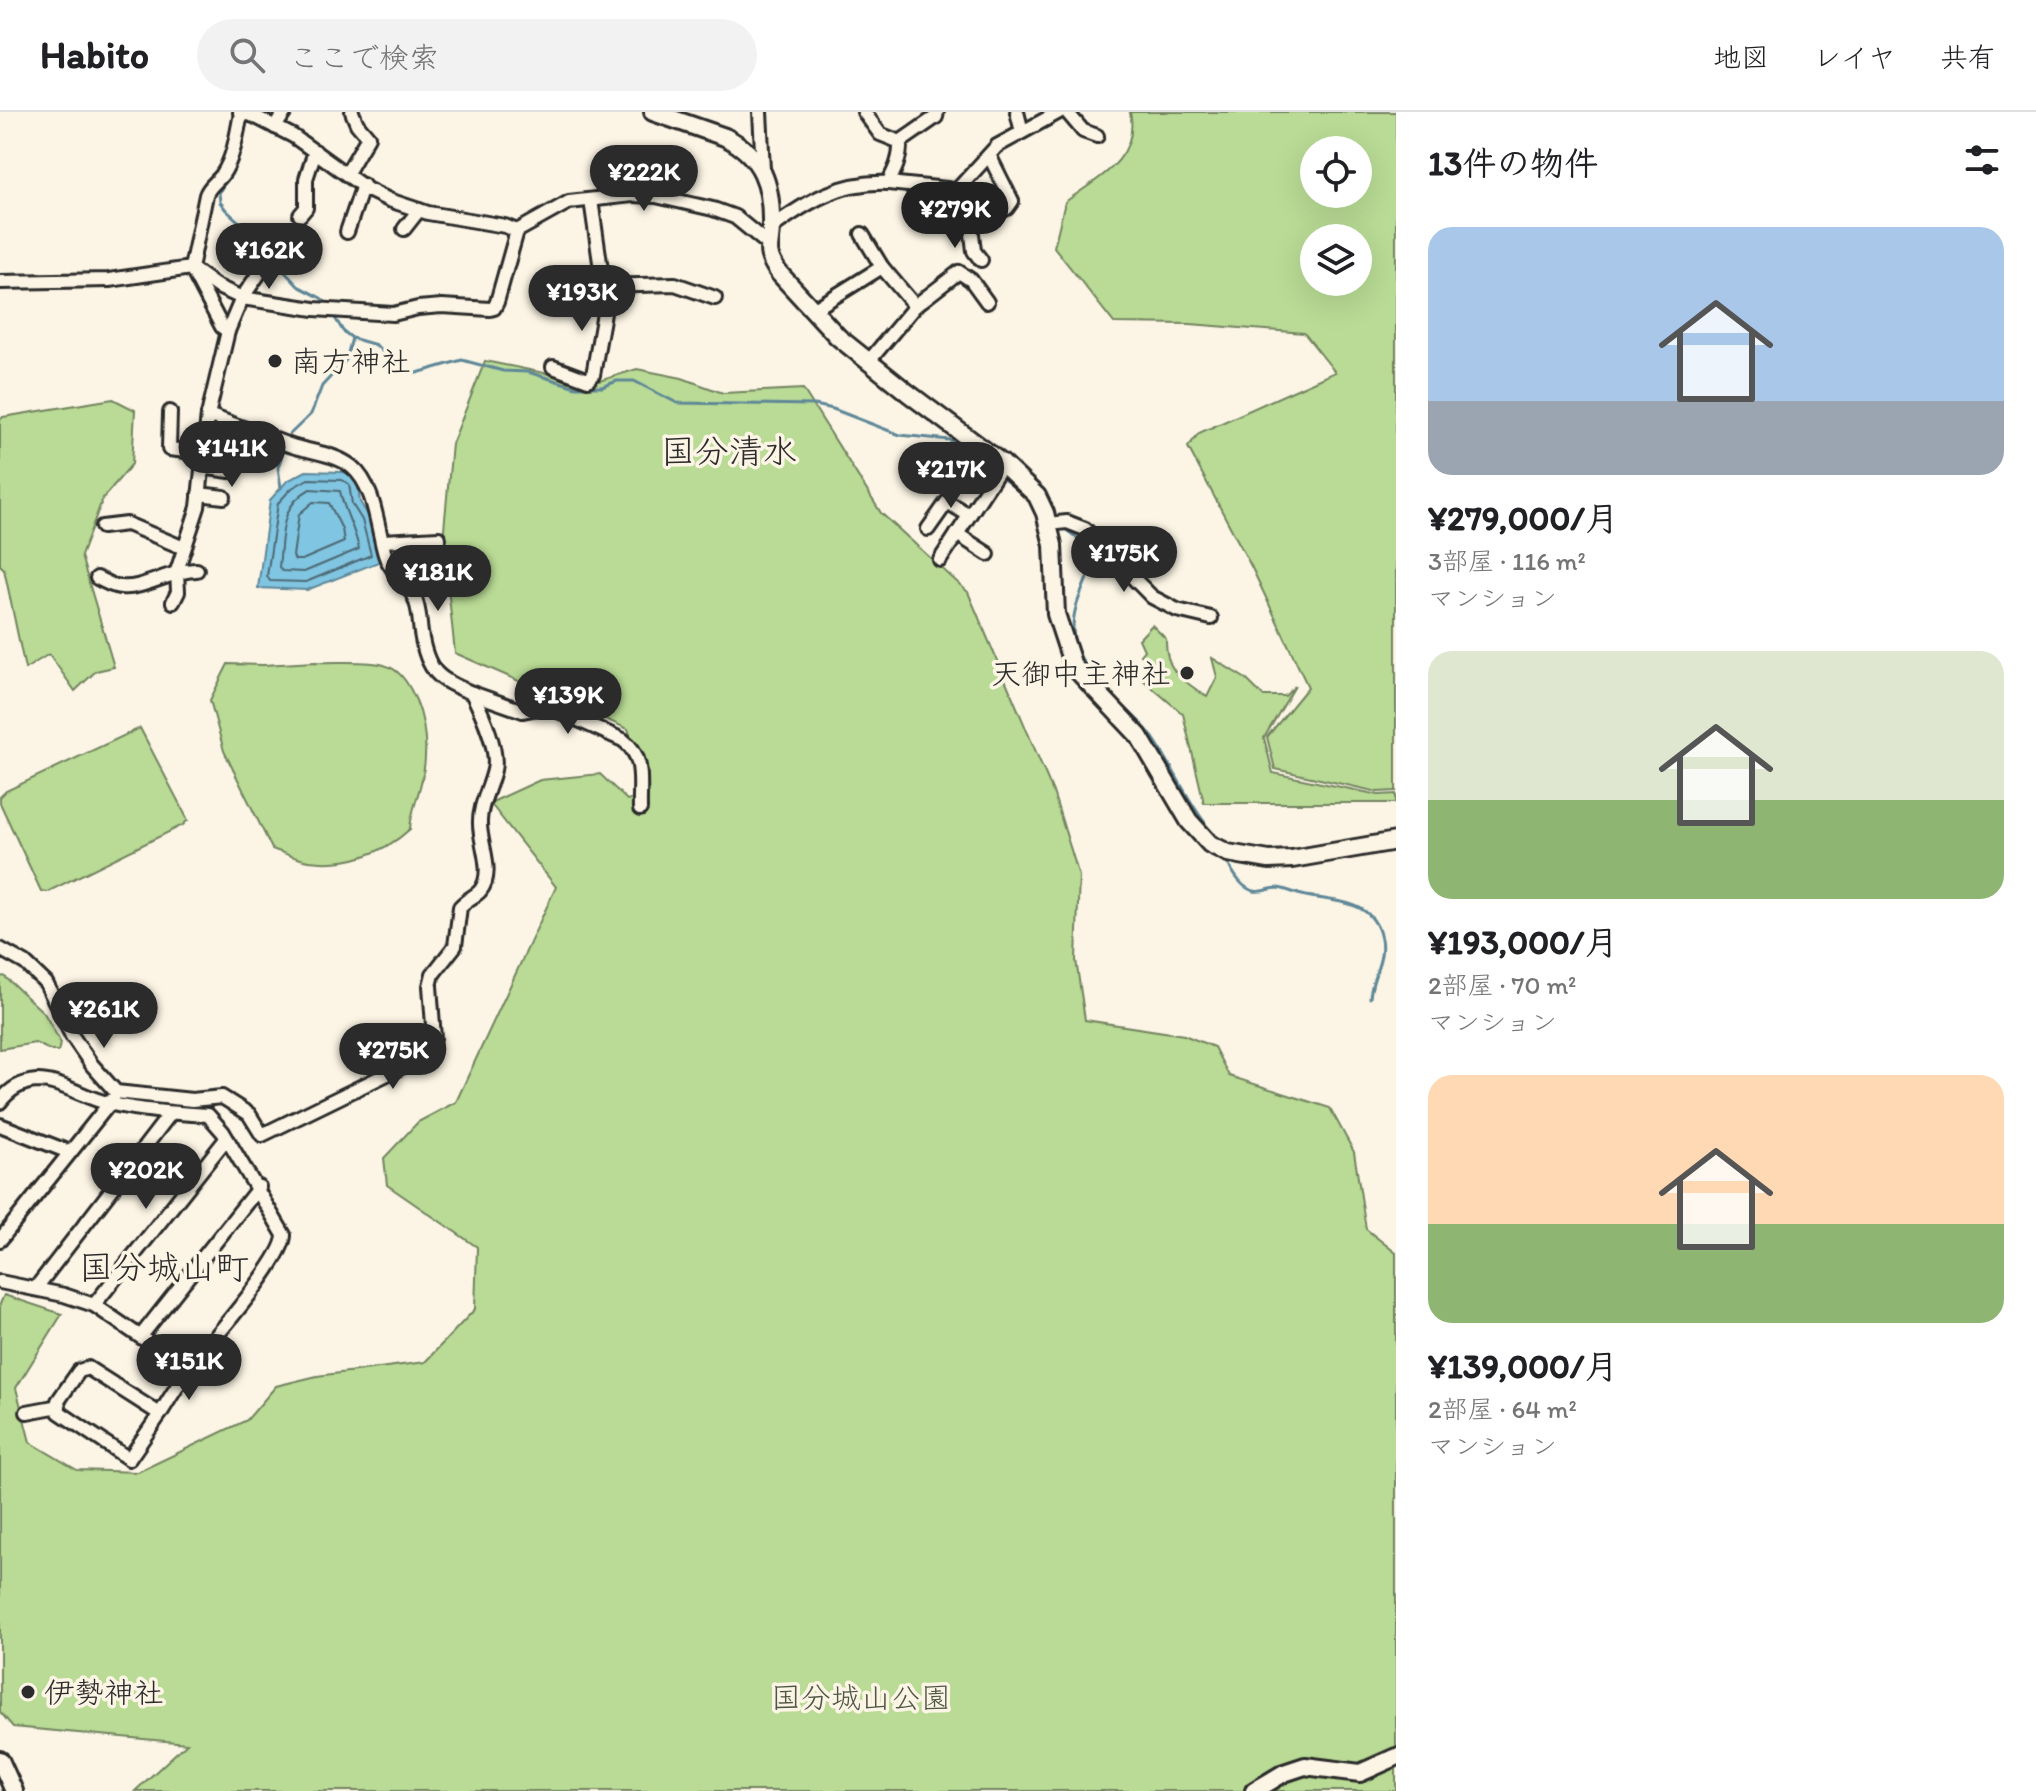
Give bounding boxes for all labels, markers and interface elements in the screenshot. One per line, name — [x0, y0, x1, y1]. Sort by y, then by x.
search box — [197, 19, 757, 91]
text: Habito — [40, 32, 149, 78]
icon: search — [225, 33, 269, 77]
text: ここで検索 — [289, 39, 439, 76]
text: 地図 — [1713, 40, 1769, 74]
text: レイヤ — [1813, 40, 1896, 74]
text: 共有 — [1940, 40, 1996, 74]
map controls — [1300, 136, 1372, 296]
button: locate — [1300, 136, 1372, 208]
icon: filters — [1960, 138, 2004, 182]
text: 13件の物件 — [1428, 143, 1598, 184]
pin: ¥222K — [588, 145, 700, 213]
text: ¥222K — [608, 155, 680, 187]
pin: ¥279K — [899, 182, 1011, 250]
text: ¥279K — [919, 192, 991, 224]
pin: ¥162K — [213, 223, 325, 291]
button: layers — [1300, 224, 1372, 296]
text: ¥162K — [234, 233, 304, 265]
pin: ¥193K — [526, 265, 638, 333]
text: ¥193K — [546, 275, 618, 307]
icon: home — [1644, 279, 1788, 423]
place label: 南方神社 — [291, 343, 411, 380]
marker: 南方神社 — [266, 352, 284, 370]
pin: ¥141K — [176, 421, 288, 489]
text: ¥141K — [197, 431, 267, 463]
district label: 国分清水 — [661, 431, 797, 472]
pin: ¥217K — [895, 442, 1007, 510]
text: ¥217K — [916, 452, 986, 484]
text: ¥279,000/月 — [1428, 498, 1619, 539]
pin: ¥175K — [1068, 526, 1180, 594]
text: ¥175K — [1089, 536, 1159, 568]
pin: ¥181K — [382, 545, 494, 613]
text: 3部屋 · 116 m² — [1428, 545, 1586, 577]
text: ¥181K — [403, 555, 473, 587]
text: マンション — [1428, 582, 1557, 614]
place label: 天御中主神社 — [991, 655, 1171, 692]
marker: 天御中主神社 — [1178, 664, 1196, 682]
pin: ¥139K — [512, 668, 624, 736]
text: ¥139K — [532, 678, 604, 710]
icon: home — [1644, 703, 1788, 847]
text: ¥193,000/月 — [1428, 922, 1618, 963]
text: 2部屋 · 70 m² — [1428, 969, 1576, 1001]
pin: ¥261K — [48, 982, 160, 1050]
text: ¥261K — [69, 992, 139, 1024]
text: マンション — [1428, 1006, 1557, 1038]
pin: ¥275K — [337, 1023, 449, 1091]
text: ¥275K — [357, 1033, 429, 1065]
icon: home — [1644, 1127, 1788, 1271]
pin: ¥202K — [90, 1143, 202, 1211]
text: ¥202K — [109, 1153, 183, 1185]
district label: 国分城山町 — [79, 1247, 249, 1288]
pin: ¥151K — [133, 1334, 245, 1402]
text: ¥151K — [155, 1344, 223, 1376]
text: ¥139,000/月 — [1428, 1346, 1618, 1387]
text: 2部屋 · 64 m² — [1428, 1393, 1577, 1425]
text: マンション — [1428, 1430, 1557, 1462]
place label: 伊勢神社 — [44, 1674, 164, 1711]
park label: 国分城山公園 — [771, 1679, 951, 1716]
marker: 伊勢神社 — [19, 1683, 37, 1701]

